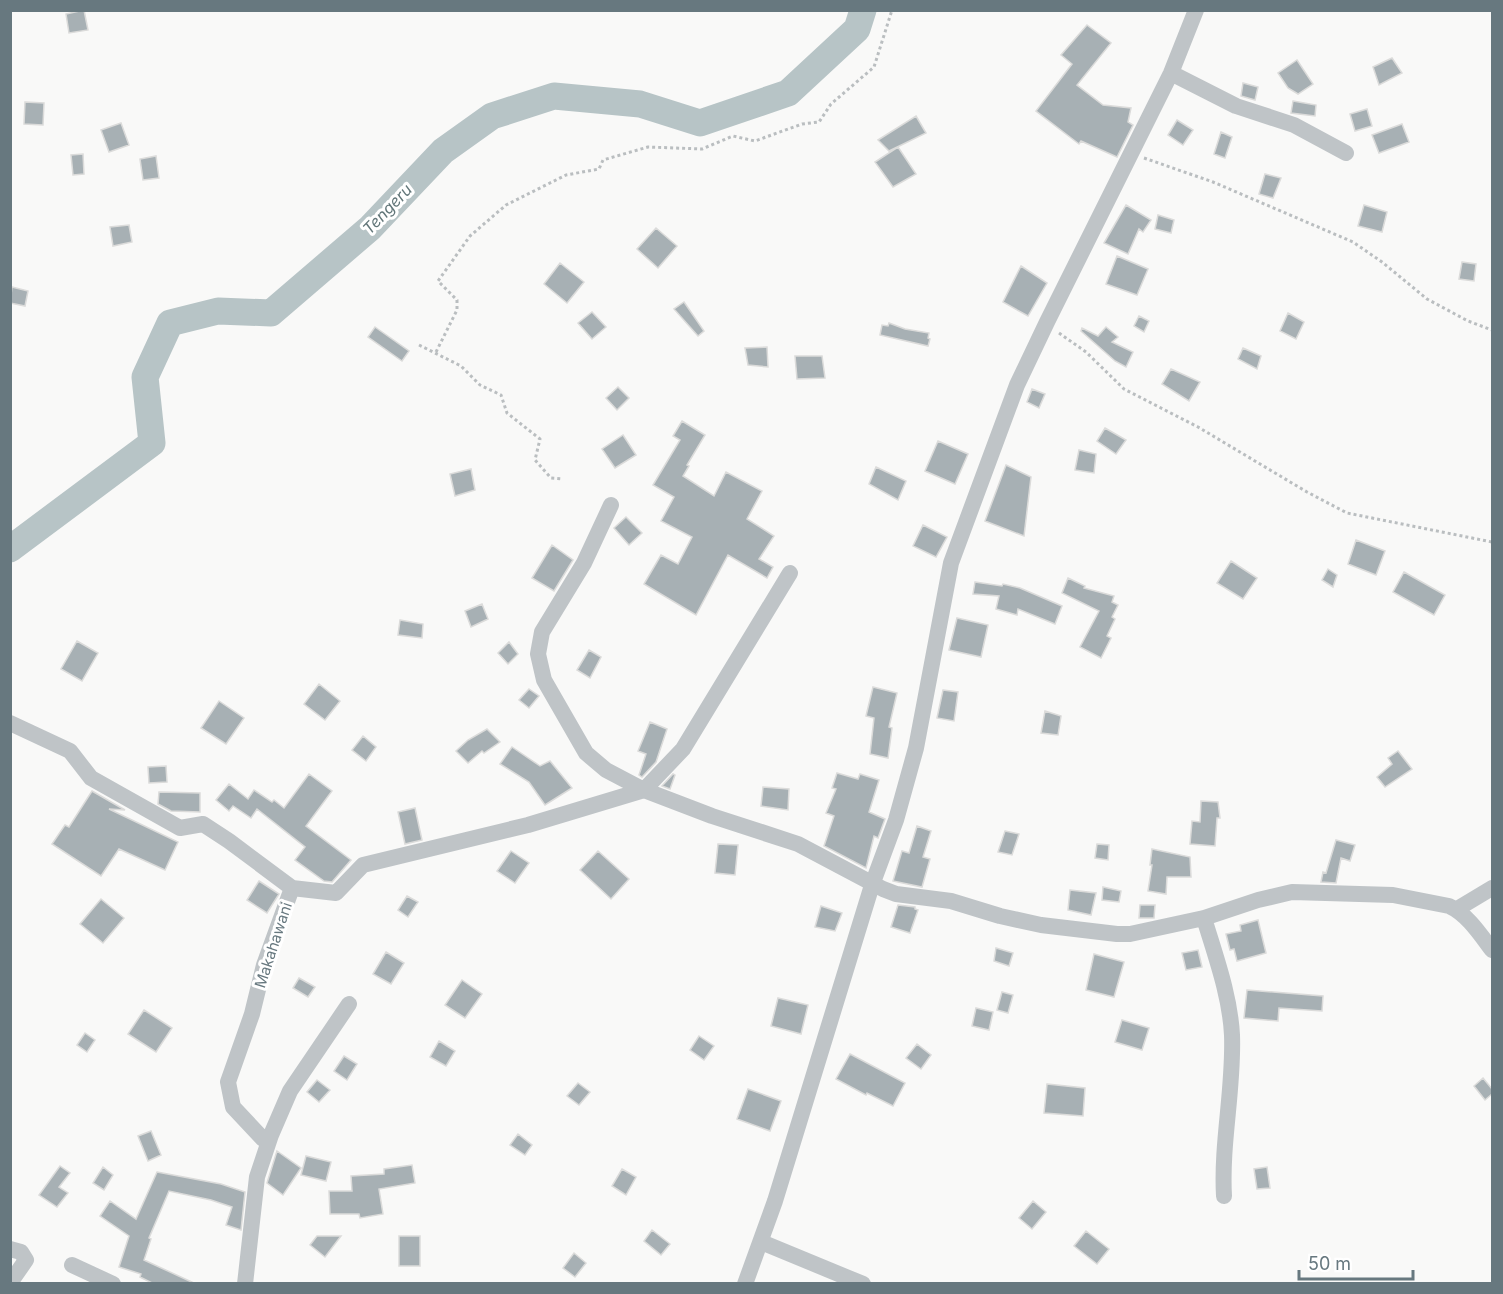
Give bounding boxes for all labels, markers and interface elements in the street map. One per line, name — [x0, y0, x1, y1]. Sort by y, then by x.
water label: Tengeru — [358, 180, 416, 238]
street label: Makahawani — [250, 900, 296, 990]
scale bar — [1299, 1243, 1413, 1281]
text: 50 m — [1308, 1253, 1351, 1274]

